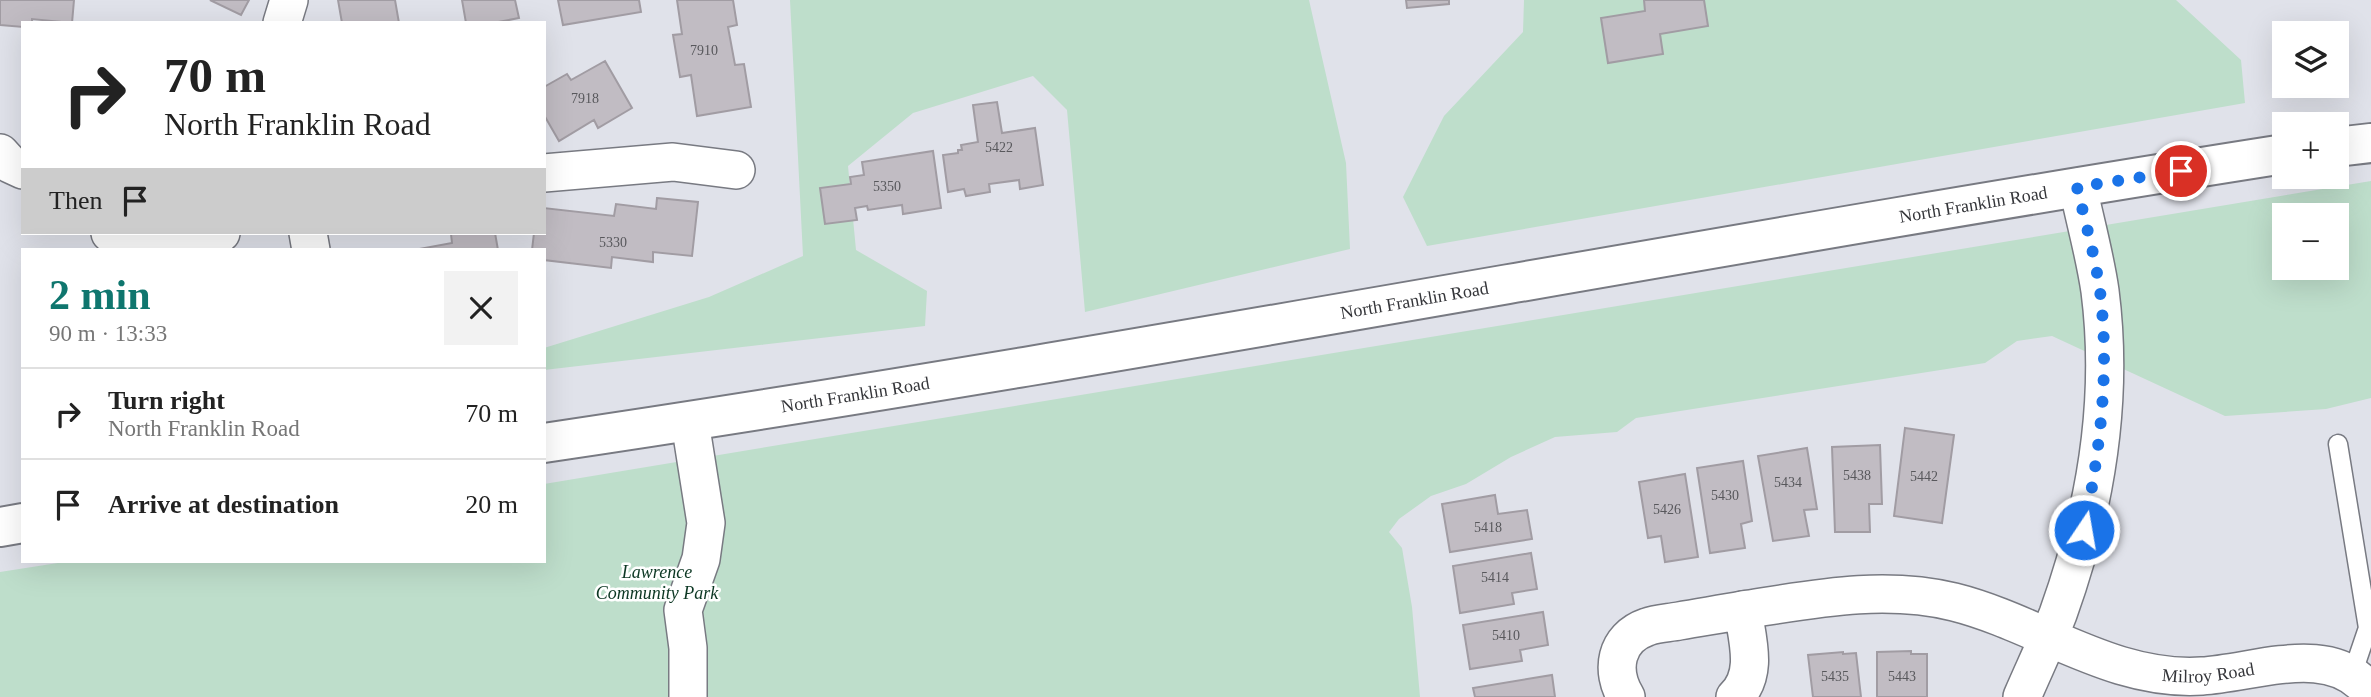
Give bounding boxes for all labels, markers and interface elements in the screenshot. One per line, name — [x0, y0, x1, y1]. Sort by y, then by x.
map controls — [2272, 21, 2349, 280]
button: layers — [2272, 21, 2349, 98]
house number: 7910 — [690, 43, 718, 58]
text: 70 m — [164, 48, 266, 103]
icon: right — [49, 49, 140, 140]
house number: 7918 — [571, 91, 599, 106]
text: North Franklin Road — [164, 106, 431, 142]
button: + — [2272, 112, 2349, 189]
house number: 5422 — [985, 140, 1013, 155]
pin — [2151, 141, 2211, 201]
icon: arrive — [2162, 152, 2200, 190]
house number: 5350 — [873, 179, 901, 194]
icon: arrive — [116, 182, 154, 220]
street label: North Franklin Road — [1898, 182, 2049, 227]
text: Then — [49, 186, 102, 215]
button: − — [2272, 203, 2349, 280]
house number: 5330 — [599, 235, 627, 250]
button: close — [444, 271, 518, 345]
text: 2 min — [49, 272, 151, 318]
street label: North Franklin Road — [1339, 278, 1490, 323]
text: 90 m · 13:33 — [49, 321, 167, 346]
street label: North Franklin Road — [780, 373, 931, 416]
text: Turn right — [108, 386, 225, 415]
icon: right — [49, 395, 87, 433]
text: 70 m — [465, 399, 518, 428]
text: North Franklin Road — [108, 416, 300, 441]
house number: 5438 — [1843, 468, 1871, 483]
house number: 5442 — [1910, 469, 1938, 484]
house number: 5434 — [1774, 475, 1802, 490]
icon: arrive — [49, 486, 87, 524]
house number: 5430 — [1711, 488, 1739, 503]
text: Arrive at destination — [108, 490, 339, 519]
text: 20 m — [465, 490, 518, 519]
position arrow — [2047, 493, 2121, 567]
house number: 5426 — [1653, 502, 1681, 517]
house number: 5418 — [1474, 520, 1502, 535]
park label: Lawrence Community Park — [596, 562, 719, 603]
house number: 5414 — [1481, 570, 1509, 585]
house number: 5410 — [1492, 628, 1520, 643]
street label: Milroy Road — [2161, 659, 2256, 686]
house number: 5435 — [1821, 669, 1849, 684]
house number: 5443 — [1888, 669, 1916, 684]

